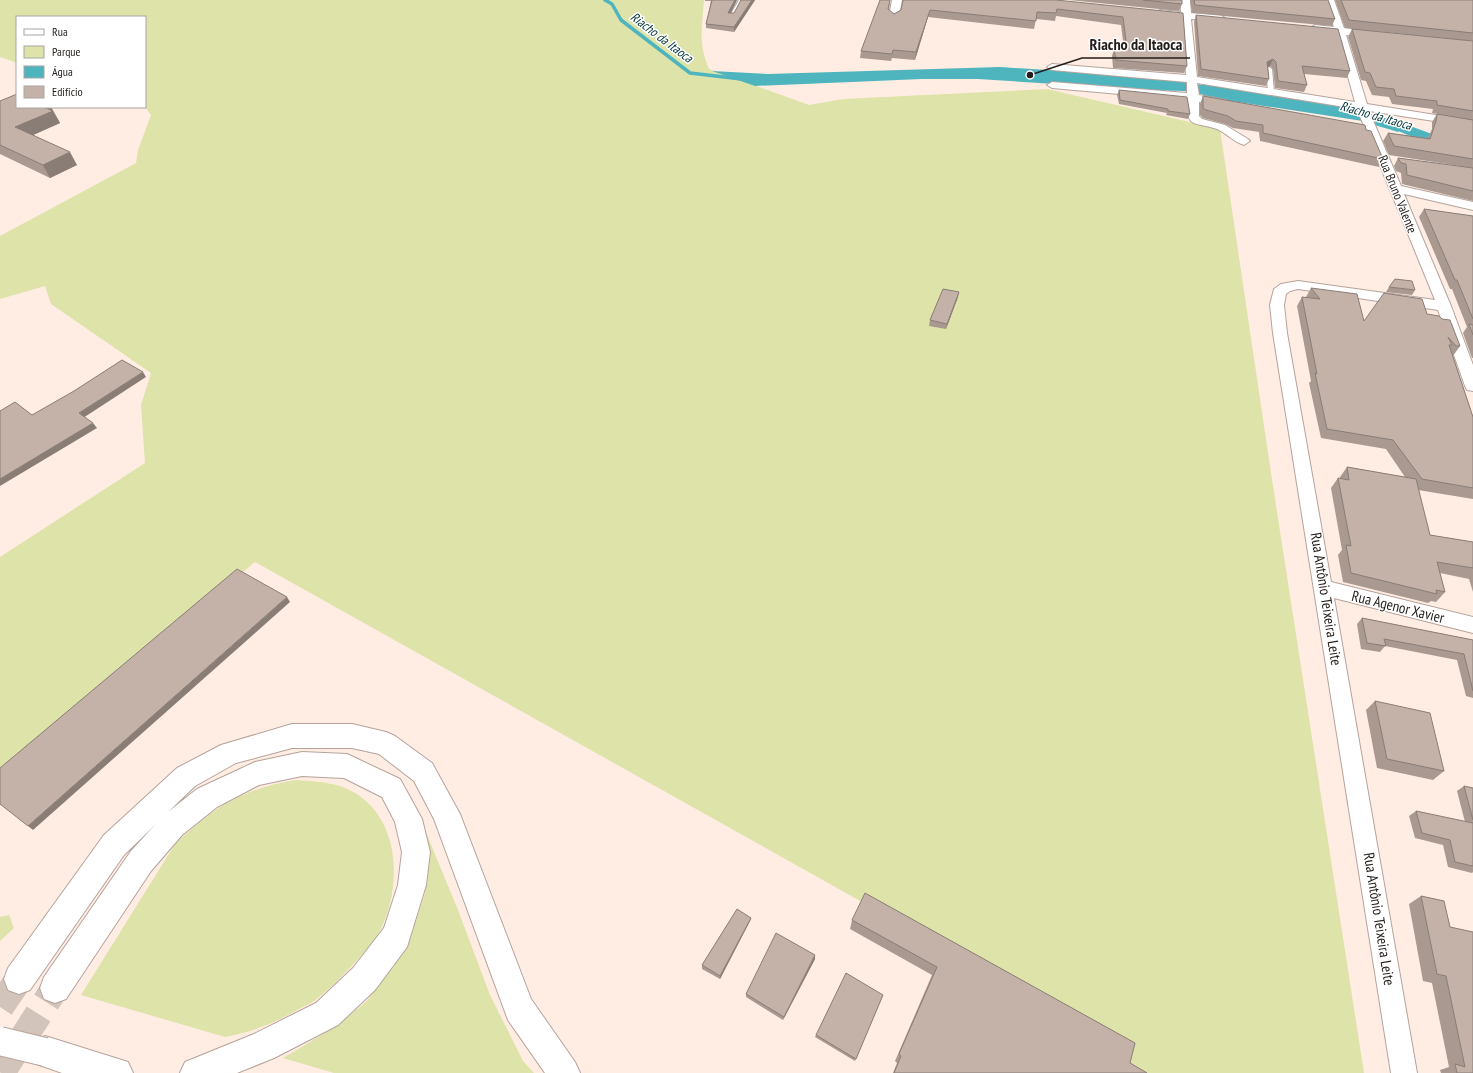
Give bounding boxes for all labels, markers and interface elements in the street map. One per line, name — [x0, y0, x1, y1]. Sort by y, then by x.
water label: Riacho da Itaoca — [627, 8, 697, 67]
legend — [16, 16, 146, 108]
text: Rua — [52, 24, 68, 39]
callout: Riacho da Itaoca — [1082, 30, 1190, 58]
text: Riacho da Itaoca — [1090, 34, 1183, 54]
text: Parque — [52, 44, 81, 59]
text: Água — [52, 64, 73, 79]
text: Edifício — [52, 84, 83, 99]
water label: Riacho da Itaoca — [1338, 97, 1414, 134]
street label: Rua Bruno Valente — [1374, 153, 1421, 236]
street label: Rua Antônio Teixeira Leite — [1307, 531, 1346, 667]
street label: Rua Agenor Xavier — [1350, 586, 1447, 627]
street label: Rua Antônio Teixeira Leite — [1360, 851, 1399, 987]

